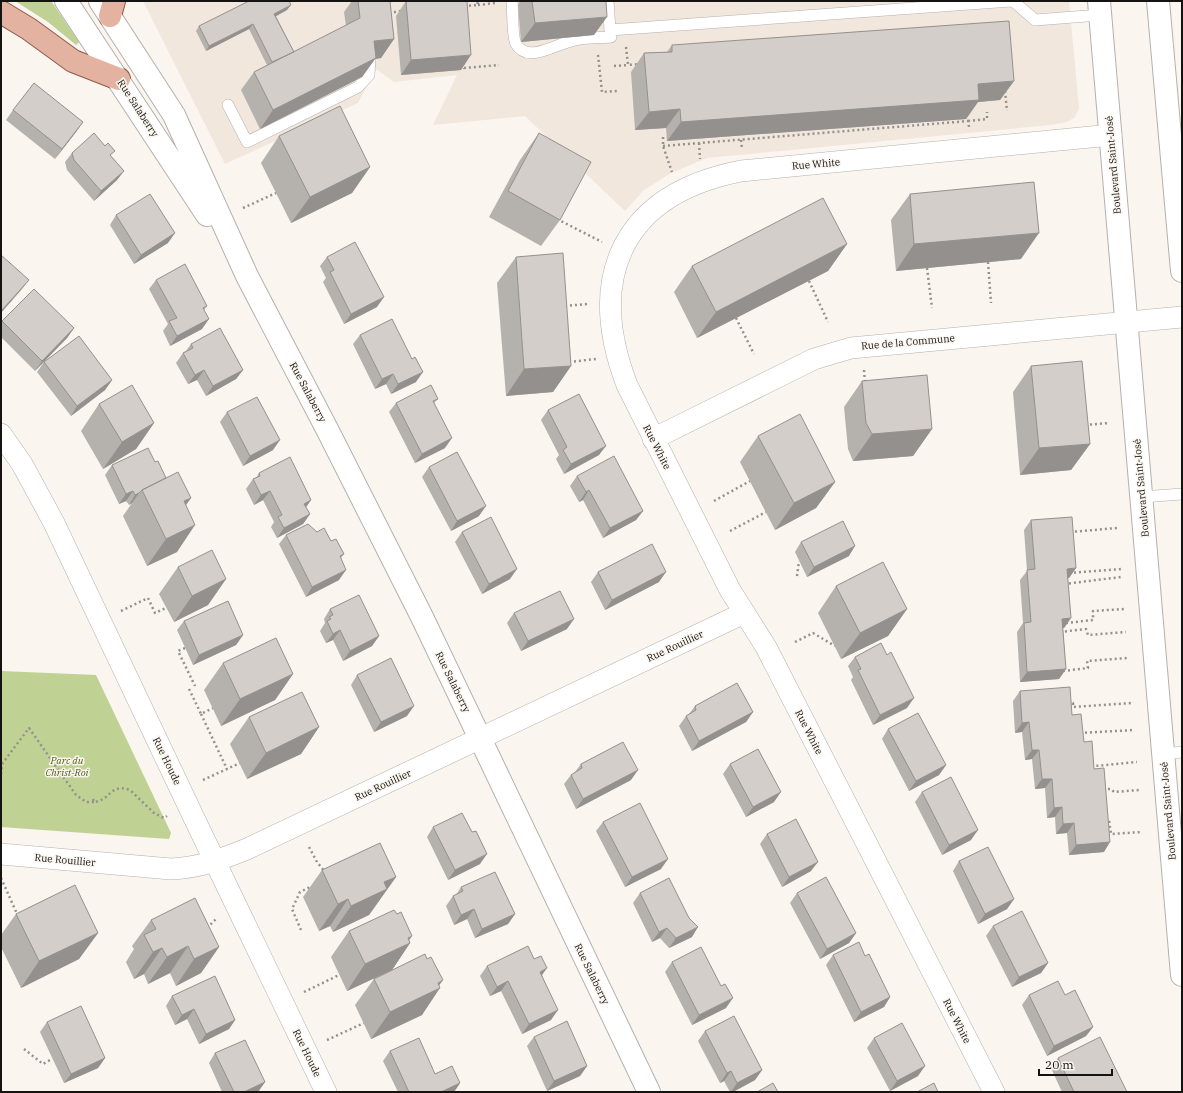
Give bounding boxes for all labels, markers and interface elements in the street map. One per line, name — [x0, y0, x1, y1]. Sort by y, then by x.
street label: Rue Salaberry — [115, 77, 162, 140]
street label: Boulevard Saint-José — [1102, 115, 1124, 215]
street label: Rue White — [791, 155, 841, 173]
street label: Rue de la Commune — [861, 331, 955, 353]
street label: Rue Salaberry — [287, 360, 330, 425]
street label: Rue White — [640, 422, 674, 472]
street label: Boulevard Saint-José — [1130, 438, 1152, 538]
street label: Rue Rouillier — [645, 627, 706, 665]
street label: Rue Salaberry — [433, 649, 474, 715]
street label: Rue White — [792, 707, 826, 757]
street label: Rue Houde — [150, 735, 184, 787]
park label: Parc du Christ-Roi — [45, 754, 89, 779]
street label: Boulevard Saint-José — [1157, 761, 1179, 861]
street label: Rue Rouillier — [353, 766, 414, 804]
street label: Rue Rouillier — [34, 851, 97, 869]
street label: Rue Salaberry — [572, 941, 613, 1007]
street label: Rue White — [940, 996, 974, 1046]
street label: Rue Houde — [290, 1027, 324, 1079]
scale bar — [1039, 1051, 1112, 1077]
text: 20 m — [1045, 1057, 1074, 1072]

